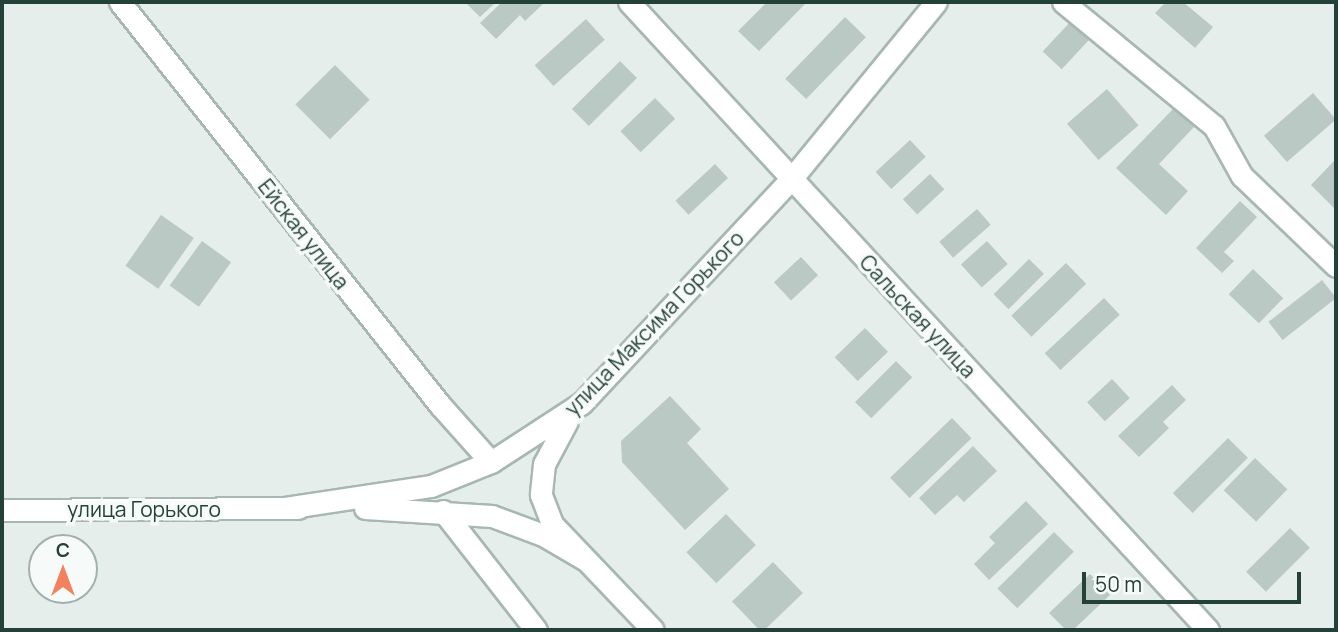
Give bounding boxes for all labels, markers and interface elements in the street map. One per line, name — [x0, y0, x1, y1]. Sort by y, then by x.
street label: Ейская улица — [253, 174, 355, 294]
street label: улица Максима Горького — [559, 225, 749, 421]
street label: Сальская улица — [855, 249, 981, 383]
street label: улица Горького — [67, 496, 221, 522]
north arrow — [28, 534, 98, 604]
text: С — [56, 537, 70, 563]
scale bar — [1086, 558, 1305, 602]
text: 50 m — [1095, 570, 1142, 598]

